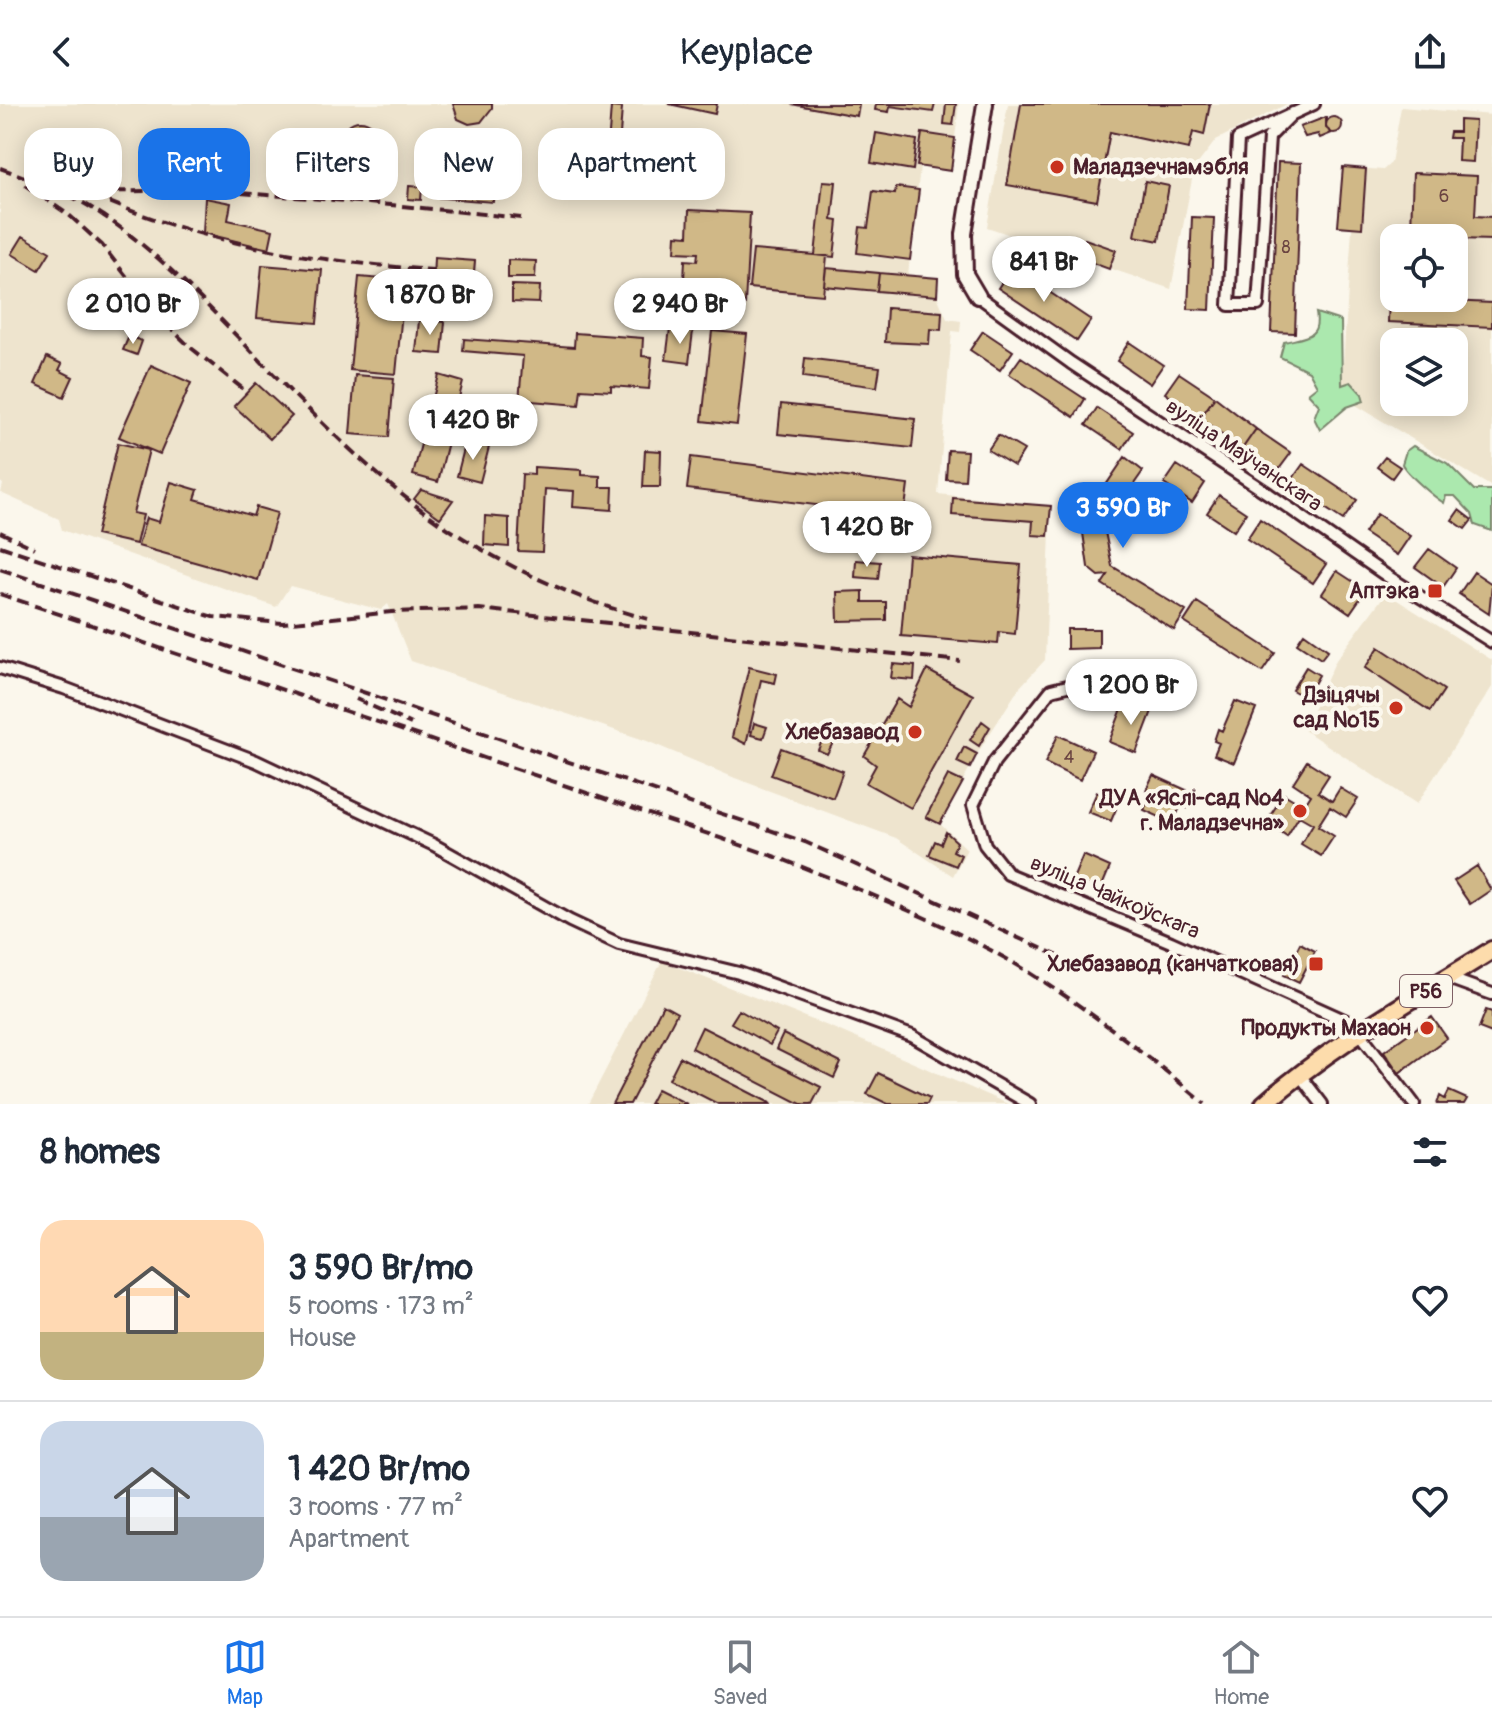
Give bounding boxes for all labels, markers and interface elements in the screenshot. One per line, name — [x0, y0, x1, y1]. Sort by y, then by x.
icon: back — [40, 30, 84, 74]
text: Keyplace — [679, 30, 813, 75]
icon: share — [1408, 30, 1452, 74]
chip: Buy — [24, 128, 122, 200]
chip: Rent — [138, 128, 250, 200]
chip: Filters — [266, 128, 398, 200]
chip: New — [414, 128, 522, 200]
chip: Apartment — [538, 128, 725, 200]
place label: Маладзечнамэбля — [1073, 153, 1249, 181]
marker: Маладзечнамэбля — [1048, 158, 1066, 176]
house number: 6 — [1439, 185, 1449, 208]
map controls — [1380, 224, 1468, 416]
button: locate — [1380, 224, 1468, 312]
pin: 841 Br — [979, 236, 1109, 304]
house number: 8 — [1281, 236, 1291, 259]
text: 841 Br — [1010, 246, 1078, 278]
pin: 1 870 Br — [347, 269, 513, 337]
pin: 2 010 Br — [50, 278, 216, 346]
pin: 2 940 Br — [597, 278, 763, 346]
text: 1 870 Br — [385, 279, 475, 311]
text: 2 010 Br — [85, 288, 181, 320]
text: 2 940 Br — [632, 288, 728, 320]
button: layers — [1380, 328, 1468, 416]
street label: вуліца Маўчанскага — [1160, 392, 1328, 518]
pin: 1 420 Br — [390, 394, 556, 462]
text: 1 420 Br — [427, 404, 519, 436]
pin: 3 590 Br — [1040, 482, 1206, 550]
text: 3 590 Br — [1075, 492, 1171, 524]
pin: 1 420 Br — [784, 501, 950, 569]
text: 1 420 Br — [821, 511, 913, 543]
place label: Аптэка — [1349, 577, 1419, 605]
marker: Аптэка — [1426, 582, 1444, 600]
pin: 1 200 Br — [1048, 659, 1214, 727]
text: 1 200 Br — [1083, 669, 1179, 701]
place label: Дзіцячы сад №15 — [1292, 681, 1380, 734]
marker: Дзіцячы сад №15 — [1387, 699, 1405, 717]
place label: Хлебазавод — [785, 718, 900, 746]
marker: Хлебазавод — [906, 723, 924, 741]
house number: 4 — [1064, 746, 1075, 769]
place label: ДУА «Яслі-сад №4 г. Маладзечна» — [1098, 784, 1285, 837]
marker: ДУА «Яслі-сад №4 г. Маладзечна» — [1291, 802, 1309, 820]
street label: вуліца Чайкоўскага — [1026, 849, 1204, 945]
place label: Хлебазавод (канчатковая) — [1047, 950, 1300, 978]
marker: Хлебазавод (канчатковая) — [1307, 955, 1325, 973]
road number: Р56 — [1400, 975, 1452, 1007]
place label: Продукты Махаон — [1242, 1014, 1411, 1042]
marker: Продукты Махаон — [1418, 1019, 1436, 1037]
icon: filters — [1408, 1130, 1452, 1174]
text: 8 homes — [40, 1131, 160, 1174]
text: 3 590 Br/mo — [288, 1247, 473, 1290]
icon: home — [104, 1252, 200, 1348]
icon: heart — [1408, 1278, 1452, 1322]
text: 5 rooms · 173 m² — [288, 1290, 474, 1322]
text: House — [288, 1322, 356, 1354]
text: 1 420 Br/mo — [288, 1448, 470, 1491]
icon: home — [104, 1453, 200, 1549]
icon: heart — [1408, 1479, 1452, 1523]
text: 3 rooms · 77 m² — [288, 1491, 463, 1523]
text: Apartment — [288, 1523, 409, 1555]
tab: Map — [223, 1635, 267, 1711]
tab: Saved — [713, 1635, 768, 1711]
tab: Home — [1214, 1635, 1269, 1711]

